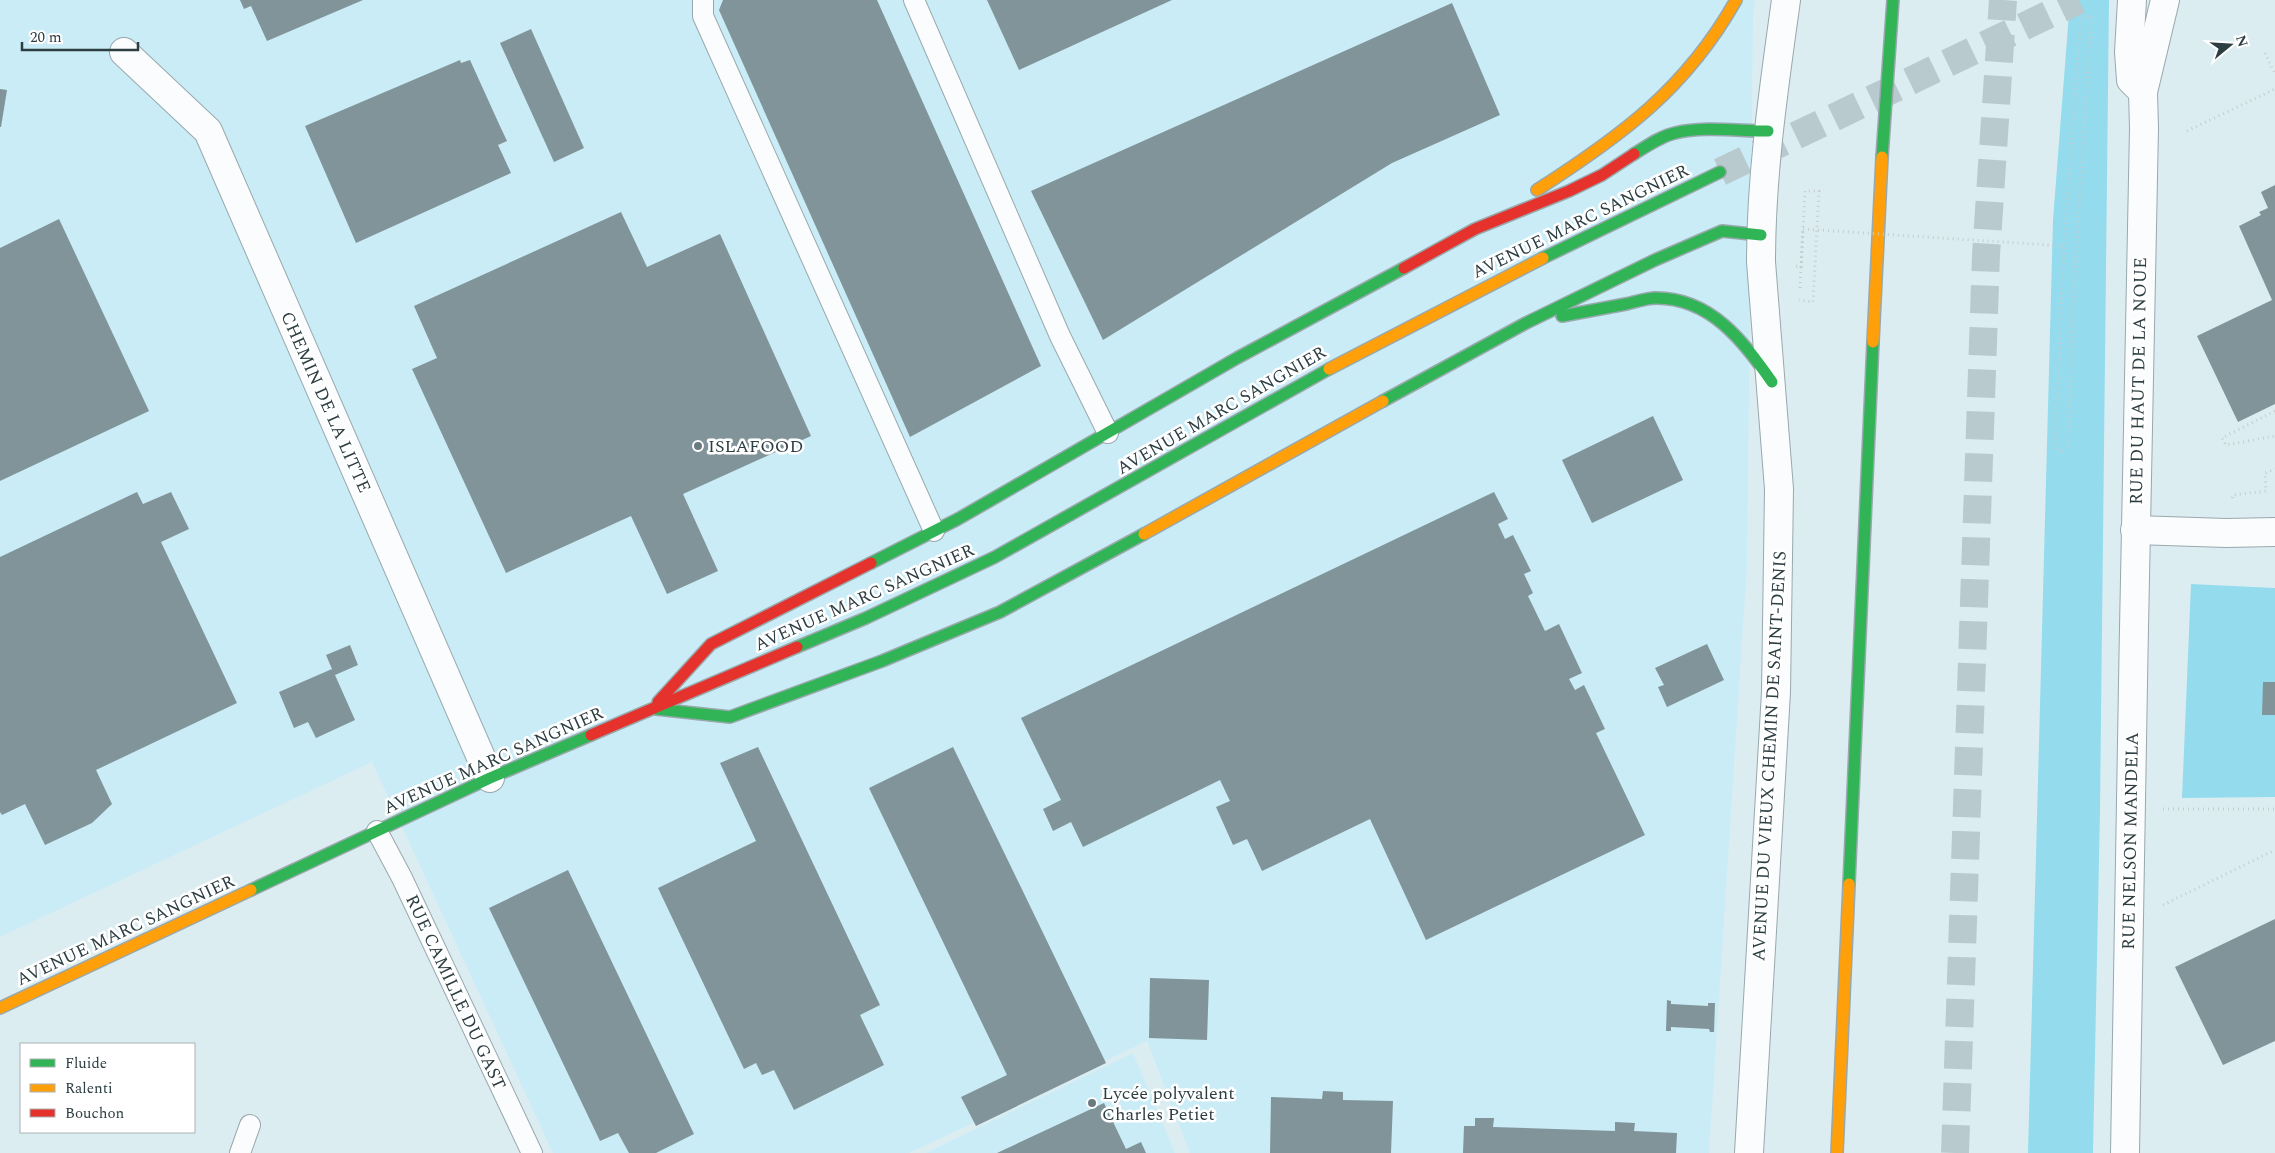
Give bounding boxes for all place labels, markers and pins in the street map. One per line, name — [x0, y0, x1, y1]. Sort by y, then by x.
place label: ISLAFOOD — [708, 433, 803, 460]
marker: ISLAFOOD — [692, 440, 704, 452]
place label: Lycée polyvalent Charles Petiet — [1102, 1080, 1235, 1128]
marker: Lycée polyvalent Charles Petiet — [1086, 1097, 1098, 1109]

